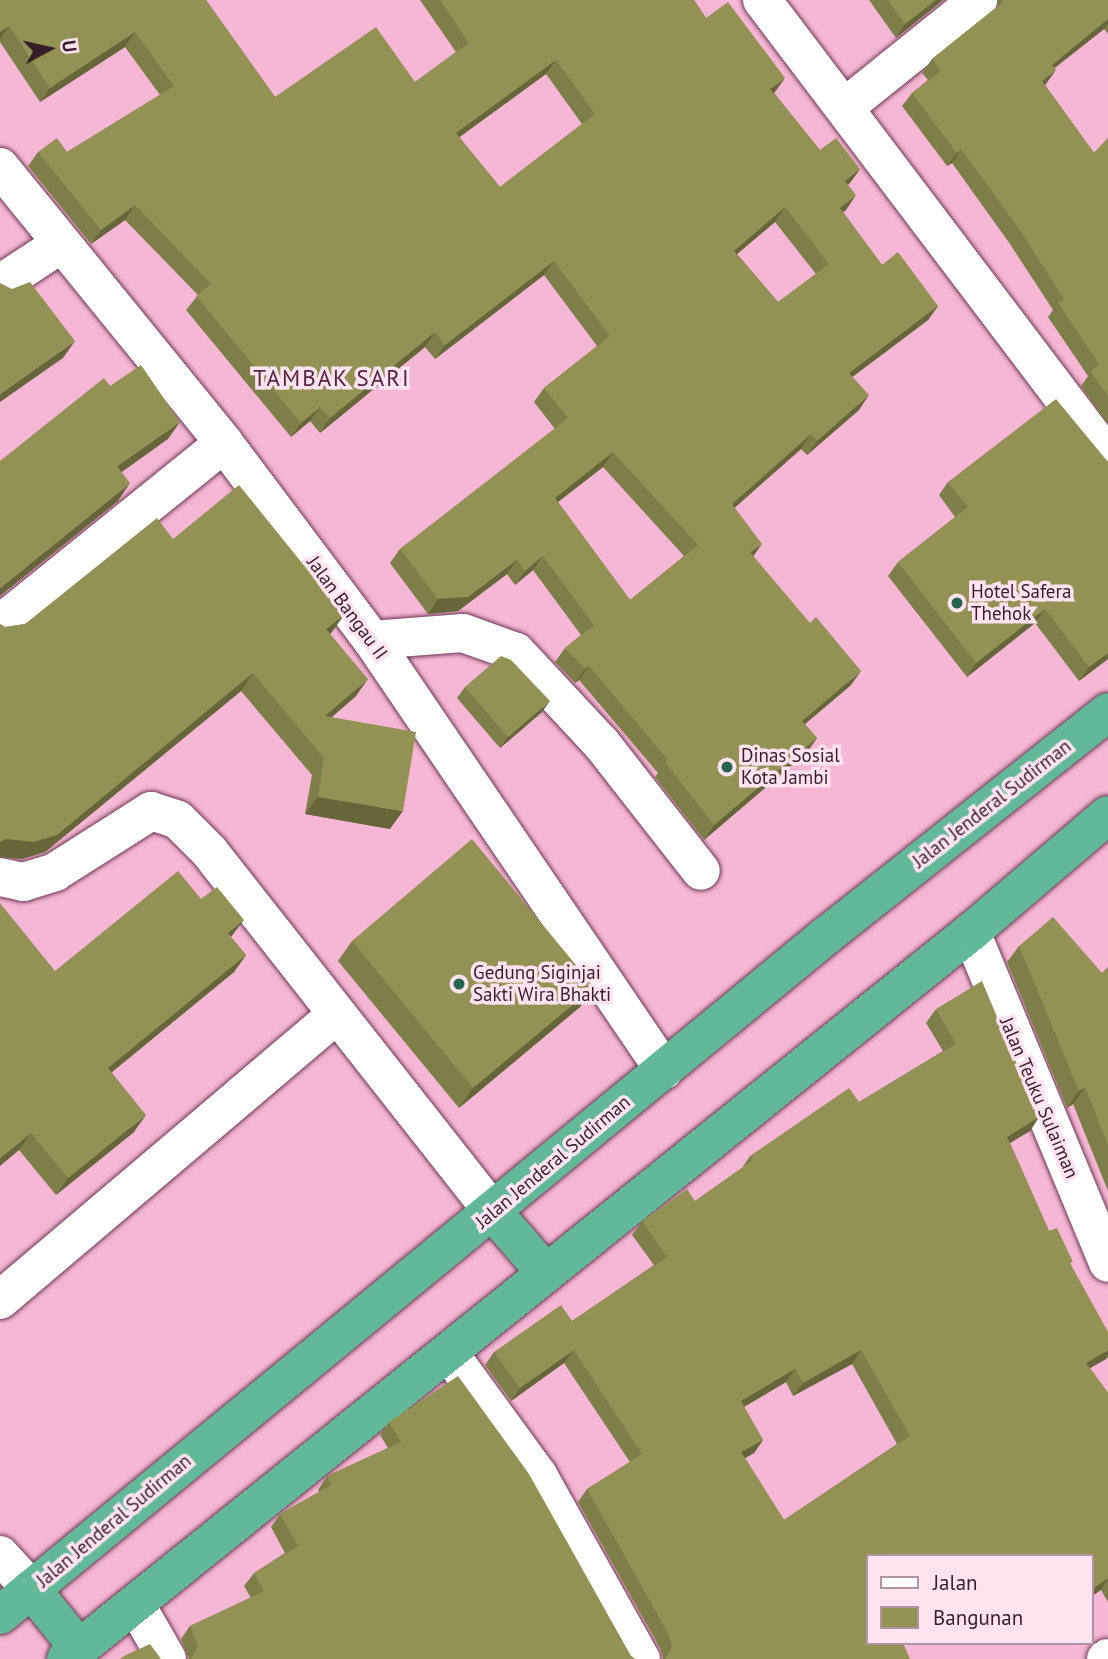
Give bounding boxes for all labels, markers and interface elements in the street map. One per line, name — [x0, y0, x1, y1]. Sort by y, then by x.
north arrow — [14, 14, 84, 84]
text: U — [57, 38, 83, 54]
district label: TAMBAK SARI — [254, 364, 410, 392]
street label: Jalan Bangau II — [302, 552, 392, 664]
place label: Hotel Safera Thehok — [971, 581, 1071, 625]
marker: Hotel Safera Thehok — [949, 595, 965, 611]
street label: Jalan Jenderal Sudirman — [908, 735, 1076, 873]
place label: Dinas Sosial Kota Jambi — [741, 745, 840, 789]
marker: Dinas Sosial Kota Jambi — [719, 759, 735, 775]
place label: Gedung Siginjai Sakti Wira Bhakti — [473, 962, 612, 1006]
marker: Gedung Siginjai Sakti Wira Bhakti — [451, 976, 467, 992]
street label: Jalan Teuku Sulaiman — [995, 1014, 1083, 1182]
street label: Jalan Jenderal Sudirman — [471, 1091, 635, 1233]
street label: Jalan Jenderal Sudirman — [32, 1450, 196, 1592]
legend — [866, 1554, 1094, 1645]
text: Jalan — [933, 1569, 978, 1596]
text: Bangunan — [933, 1604, 1023, 1631]

